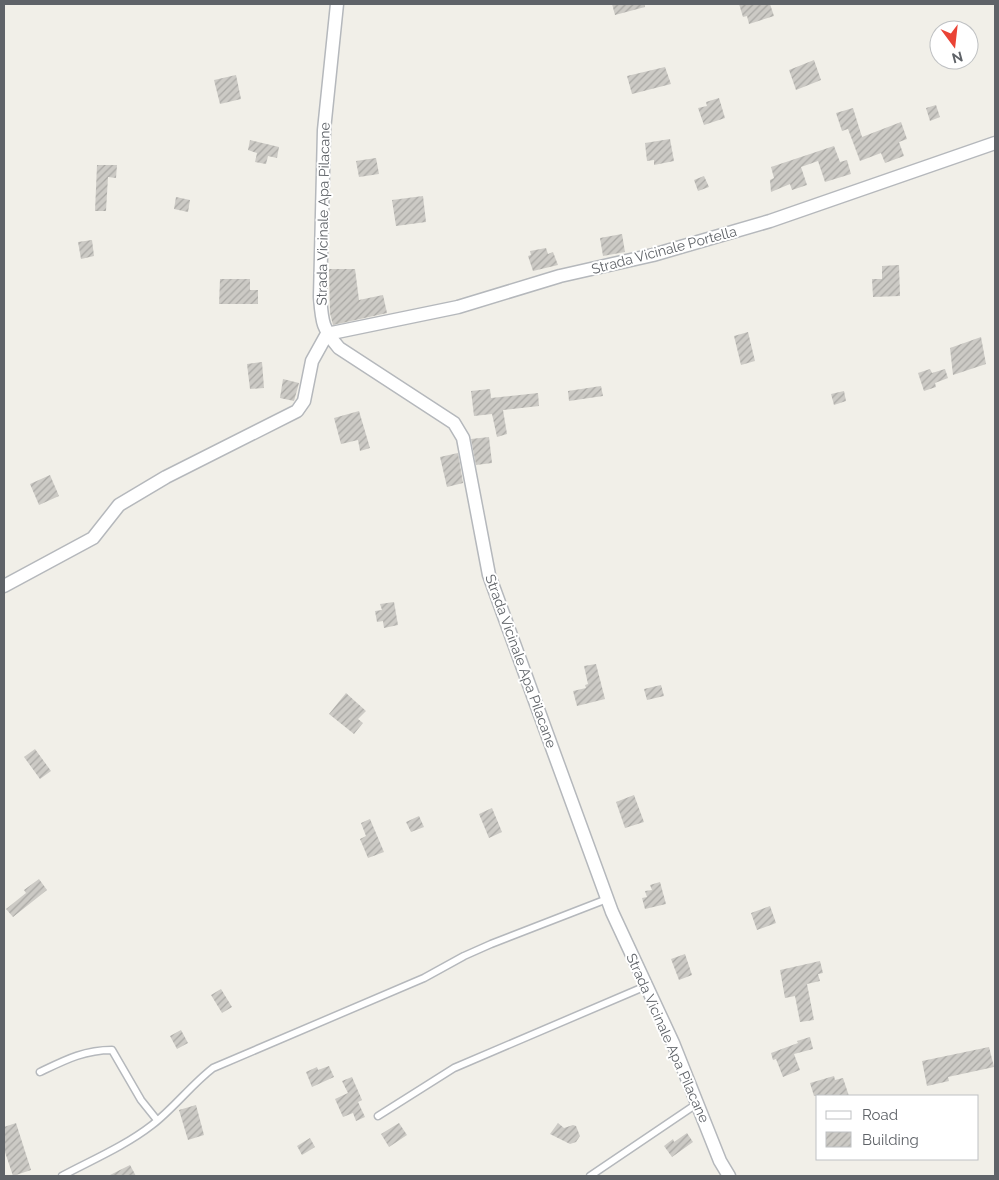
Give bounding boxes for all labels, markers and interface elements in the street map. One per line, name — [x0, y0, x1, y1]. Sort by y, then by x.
north arrow — [929, 20, 979, 70]
text: N — [950, 48, 965, 67]
street label: Strada Vicinale Apa Pilacane — [313, 122, 333, 306]
street label: Strada Vicinale Portella — [590, 223, 738, 277]
street label: Strada Vicinale Apa Pilacane — [482, 572, 560, 750]
street label: Strada Vicinale Apa Pilacane — [623, 951, 713, 1125]
legend — [816, 1095, 979, 1160]
text: Road — [862, 1106, 898, 1124]
text: Building — [862, 1131, 919, 1149]

